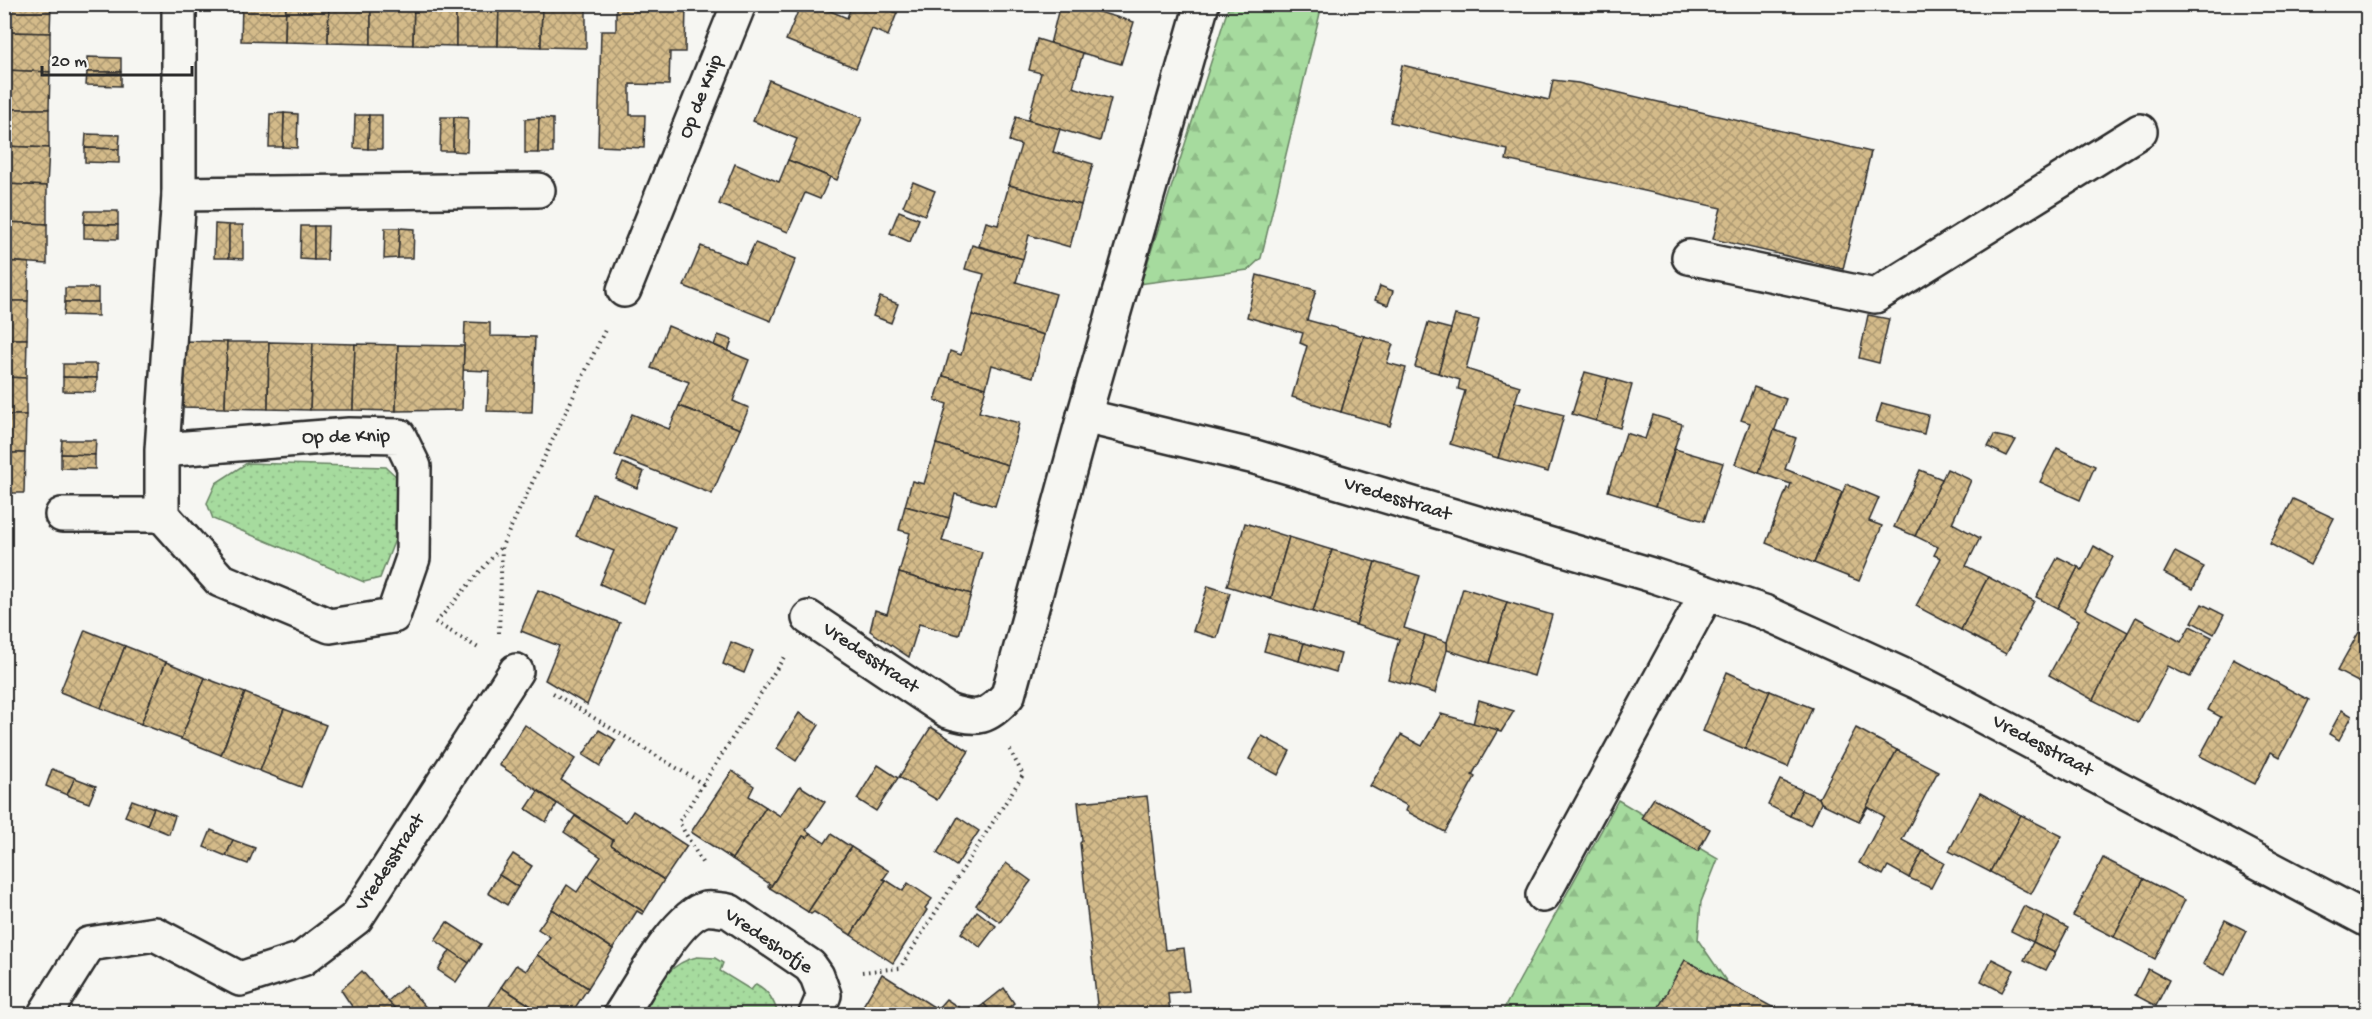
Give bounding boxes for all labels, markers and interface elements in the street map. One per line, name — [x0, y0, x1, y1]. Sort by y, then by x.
scale bar — [42, 39, 192, 77]
text: 20 m — [51, 52, 87, 73]
street label: Op de Knip — [675, 52, 729, 142]
street label: Op de Knip — [302, 426, 390, 450]
street label: Vredesstraat — [1340, 472, 1455, 528]
street label: Vredesstraat — [817, 618, 924, 701]
street label: Vredesstraat — [1987, 710, 2098, 784]
street label: Vredesstraat — [351, 809, 432, 917]
street label: Vredeshofje — [719, 904, 817, 980]

